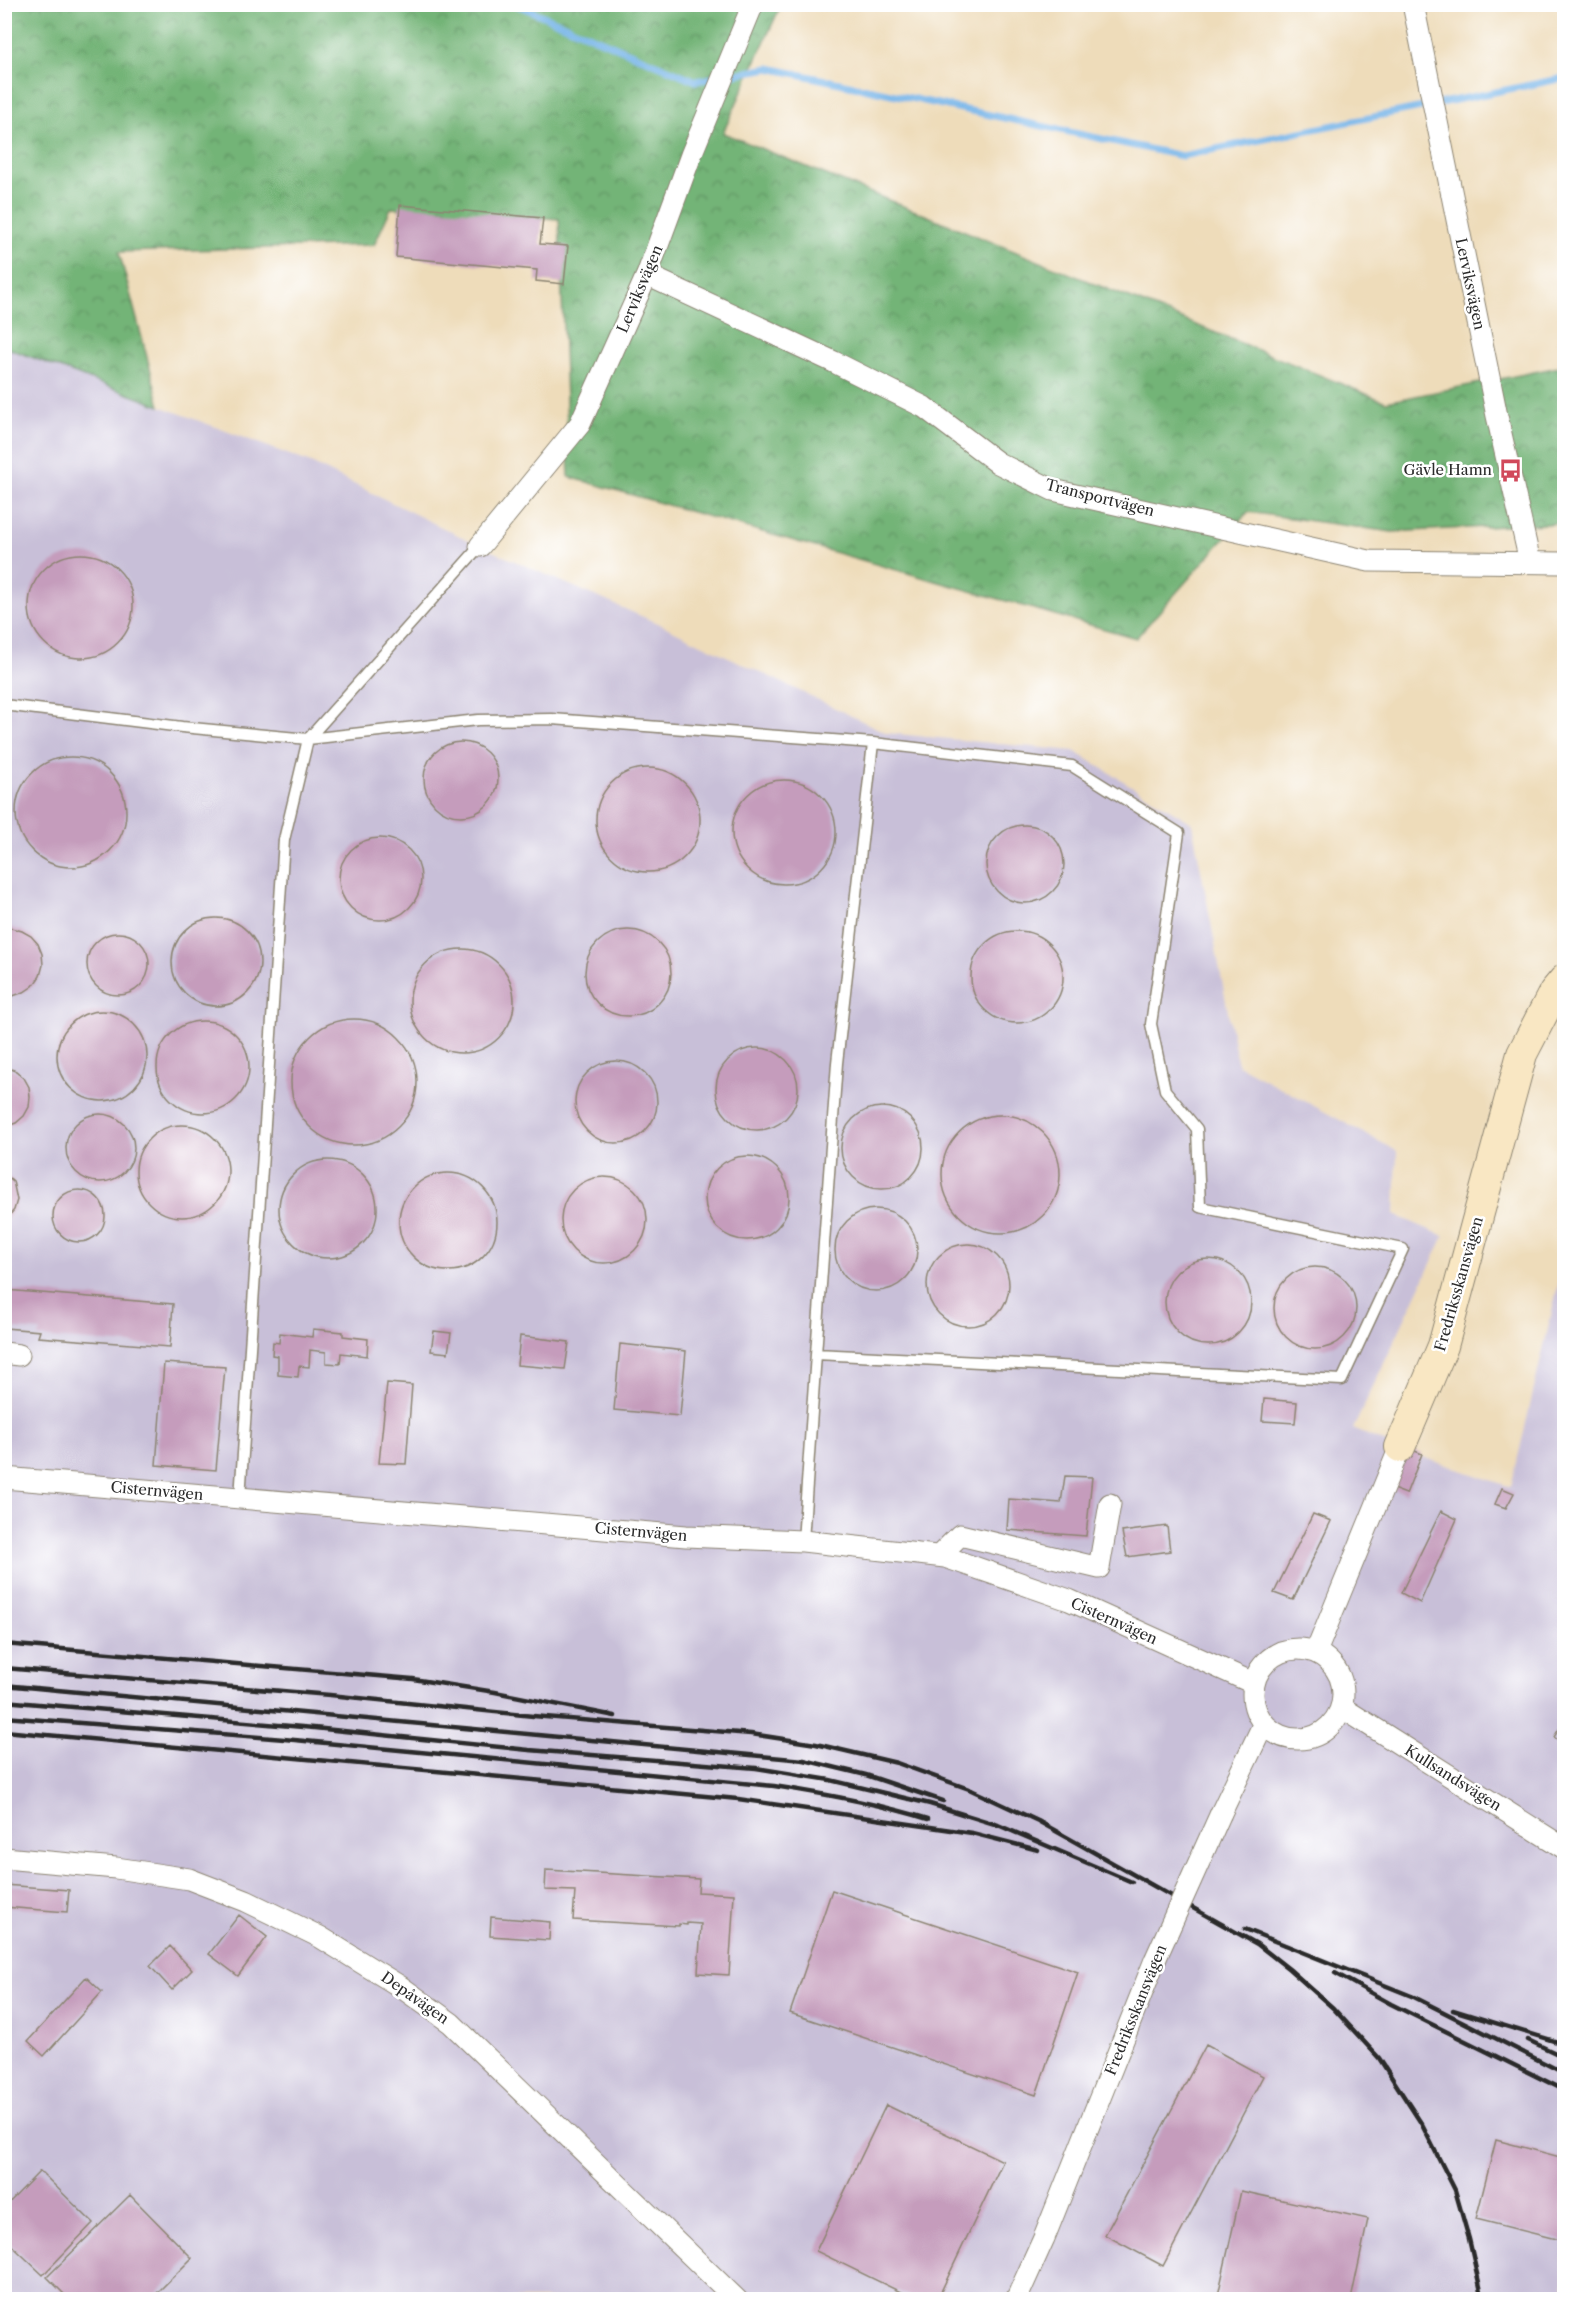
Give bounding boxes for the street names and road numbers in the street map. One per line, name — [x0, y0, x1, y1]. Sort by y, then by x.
street label: Lerviksvägen — [1451, 236, 1490, 332]
street label: Lerviksvägen — [613, 241, 667, 336]
street label: Transportvägen — [1044, 475, 1157, 520]
street label: Fredriksskansvägen — [1430, 1214, 1487, 1353]
street label: Cisternvägen — [110, 1477, 205, 1504]
street label: Cisternvägen — [594, 1518, 689, 1545]
street label: Cisternvägen — [1068, 1593, 1161, 1648]
street label: Kullsandsvägen — [1401, 1740, 1506, 1815]
street label: Fredriksskansvägen — [1101, 1941, 1171, 2078]
street label: Depåvägen — [378, 1967, 453, 2028]

